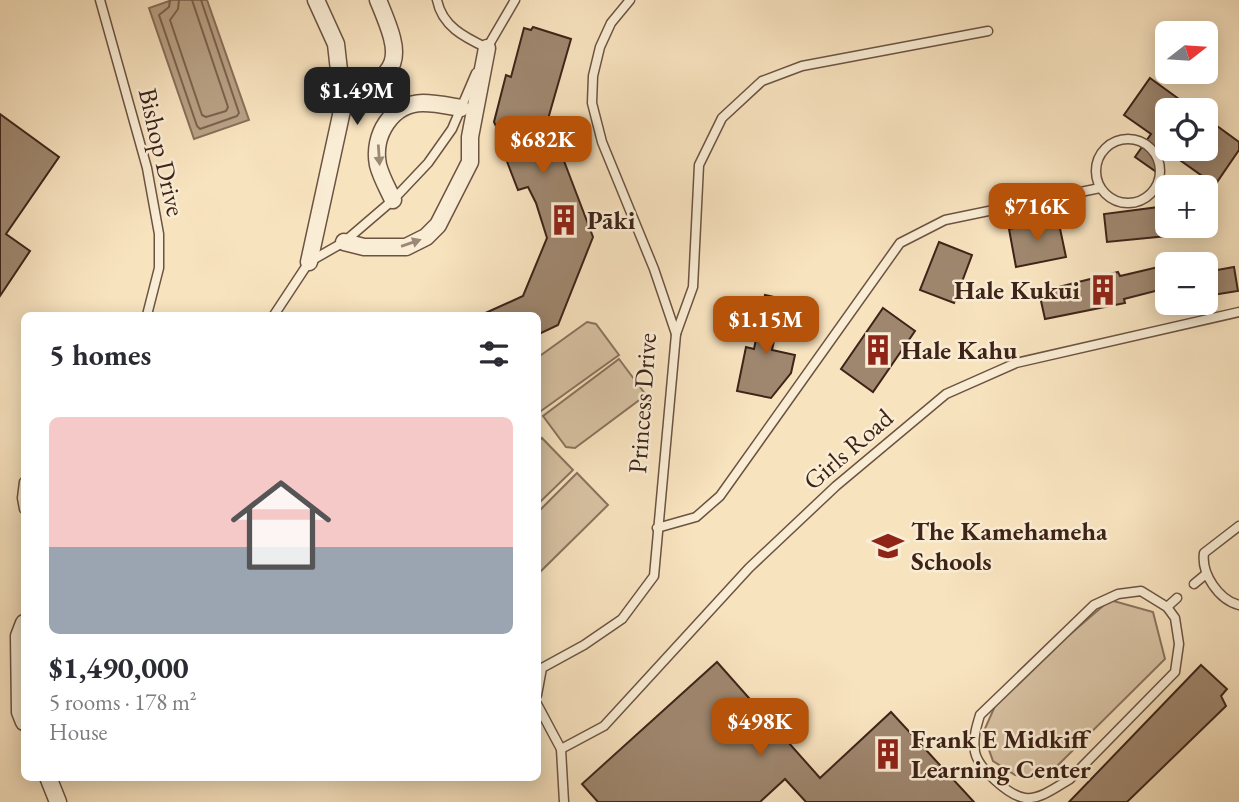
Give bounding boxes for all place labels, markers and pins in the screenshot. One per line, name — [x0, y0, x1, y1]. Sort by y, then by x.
pin: $1.49M — [300, 68, 414, 127]
pin: $682K — [494, 116, 592, 176]
pin: $716K — [988, 184, 1086, 243]
building icon: Pāki — [547, 203, 581, 237]
place label: Pāki — [587, 203, 636, 237]
place label: Hale Kukui — [954, 273, 1080, 307]
building icon: Hale Kukui — [1086, 273, 1120, 307]
pin: $1.15M — [709, 296, 823, 356]
building icon: Hale Kahu — [861, 333, 895, 367]
place label: Hale Kahu — [901, 333, 1018, 367]
place label: The Kamehameha Schools — [911, 514, 1108, 578]
school or university icon: The Kamehameha Schools — [871, 529, 905, 563]
pin: $498K — [711, 698, 809, 758]
place label: Frank E Midkiff Learning Center — [911, 722, 1092, 786]
building icon: Frank E Midkiff Learning Center — [871, 737, 905, 771]

